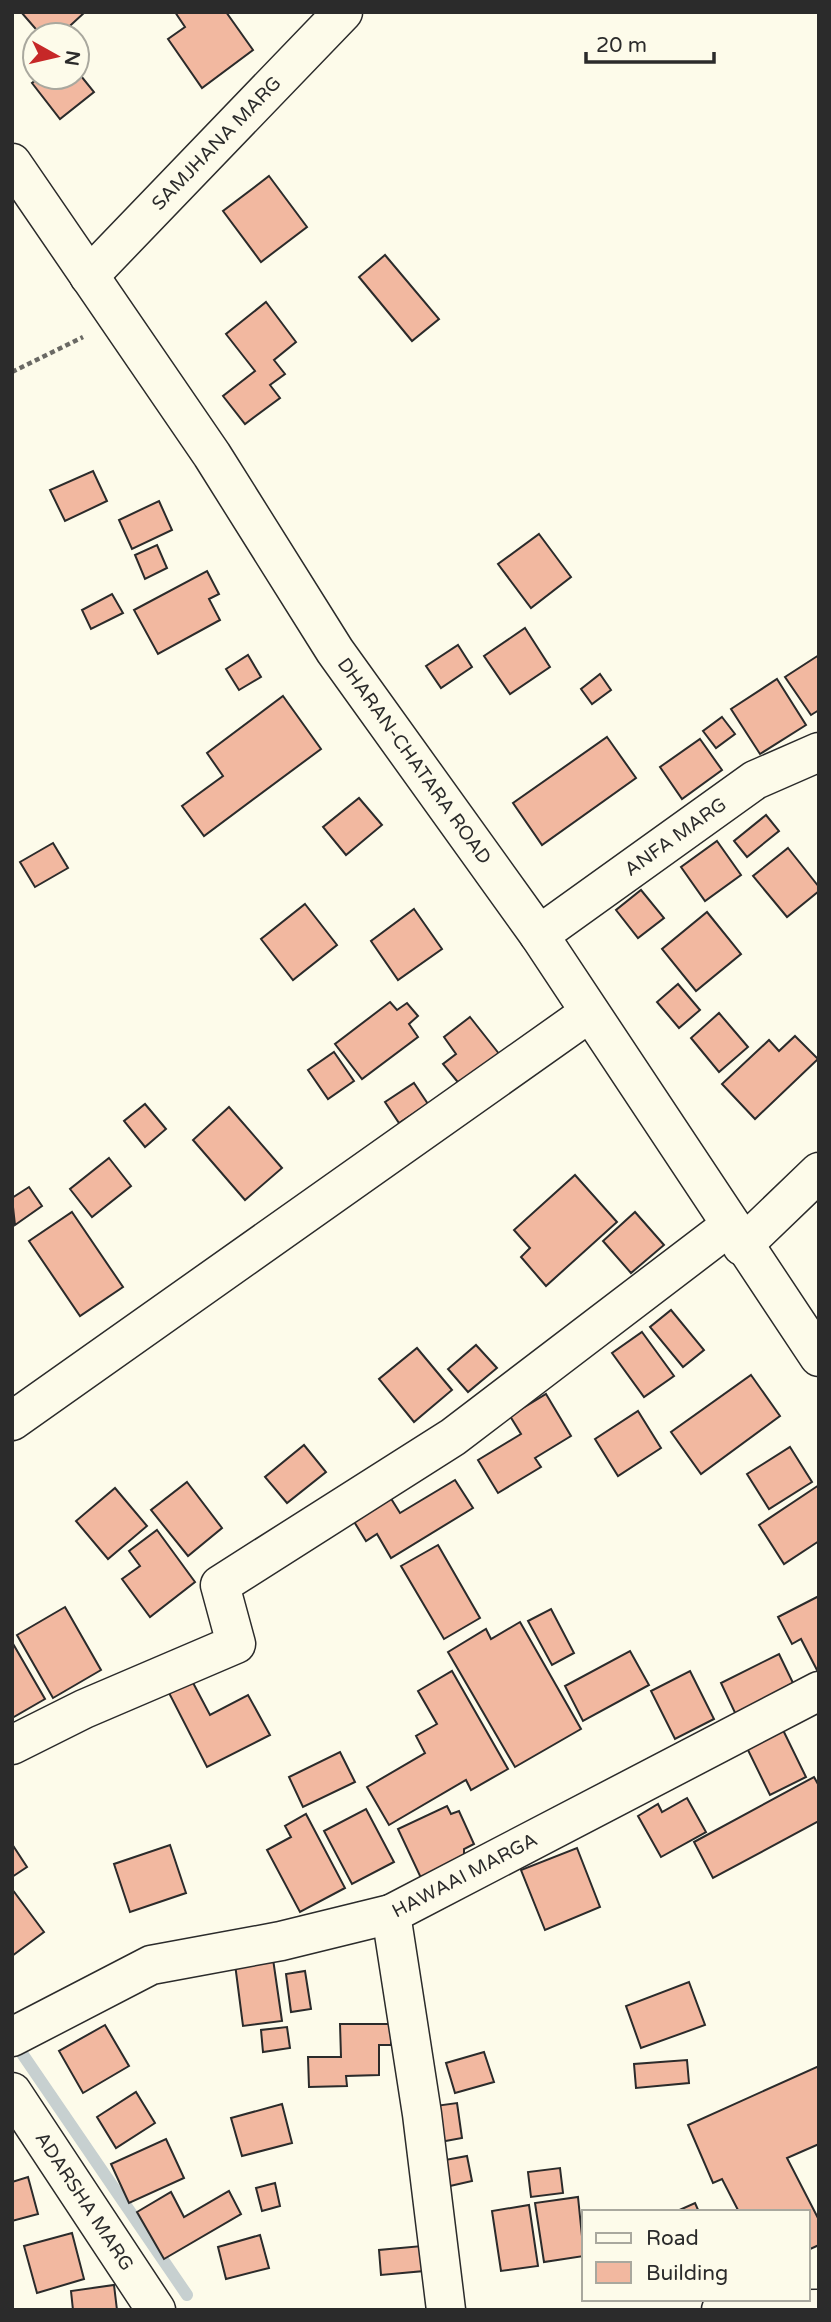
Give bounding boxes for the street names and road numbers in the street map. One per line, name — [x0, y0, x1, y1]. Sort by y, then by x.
street label: SAMJHANA MARG — [147, 72, 286, 215]
street label: DHARAN-CHATARA ROAD — [333, 654, 496, 869]
street label: ANFA MARG — [620, 793, 731, 881]
street label: HAWAAI MARGA — [388, 1829, 541, 1922]
street label: ADARSHA MARG — [30, 2128, 138, 2275]

